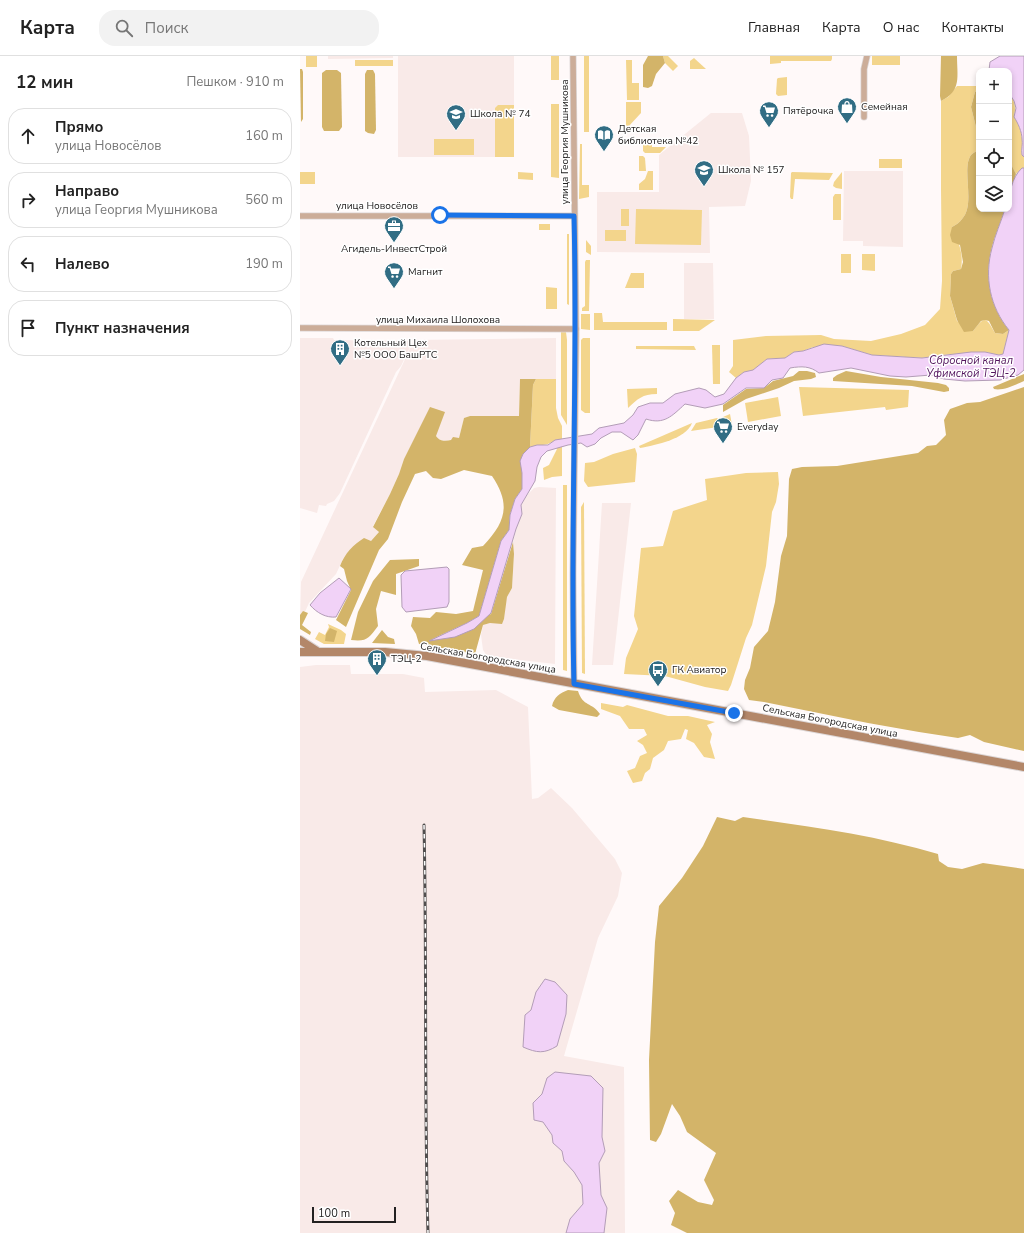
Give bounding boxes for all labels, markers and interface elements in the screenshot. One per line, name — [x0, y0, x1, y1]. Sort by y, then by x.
search box — [99, 10, 379, 46]
text: Карта — [20, 15, 75, 41]
icon: search — [113, 17, 135, 39]
text: Поиск — [145, 18, 188, 38]
text: Главная — [748, 18, 800, 37]
text: Карта — [822, 18, 861, 37]
text: О нас — [883, 18, 919, 37]
text: Контакты — [941, 18, 1004, 37]
map controls — [976, 68, 1012, 212]
button: + — [976, 68, 1012, 104]
text: 12 мин — [16, 71, 73, 94]
text: Пешком · 910 m — [186, 73, 284, 91]
street label: улица Георгия Мушникова — [558, 79, 572, 205]
shop icon: Семейная — [836, 96, 858, 124]
supermarket icon: Пятёрочка — [758, 100, 780, 128]
place label: Семейная — [861, 100, 908, 114]
school or university icon: Школа № 74 — [445, 103, 467, 131]
place label: Пятёрочка — [783, 104, 834, 118]
button: − — [976, 104, 1012, 140]
place label: Школа № 74 — [470, 107, 530, 121]
text: Прямо — [55, 117, 103, 137]
place label: Детская библиотека №42 — [618, 122, 698, 148]
library icon: Детская библиотека №42 — [593, 124, 615, 152]
icon: ahead — [17, 125, 39, 147]
text: 160 m — [245, 127, 283, 145]
text: улица Новосёлов — [55, 137, 161, 155]
button: locate — [976, 140, 1012, 176]
school or university icon: Школа № 157 — [693, 159, 715, 187]
place label: Школа № 157 — [718, 163, 784, 177]
button: layers — [976, 176, 1012, 212]
text: Направо — [55, 181, 119, 201]
icon: right — [17, 189, 39, 211]
text: 560 m — [245, 191, 283, 209]
street label: улица Новосёлов — [336, 199, 418, 213]
text: улица Георгия Мушникова — [55, 201, 218, 219]
route start — [431, 206, 449, 224]
office icon: Агидель-ИнвестСтрой — [383, 215, 405, 243]
place label: Агидель-ИнвестСтрой — [341, 242, 447, 256]
icon: left — [17, 253, 39, 275]
text: Налево — [55, 254, 110, 274]
text: 190 m — [245, 255, 283, 273]
supermarket icon: Магнит — [383, 261, 405, 289]
place label: Магнит — [408, 265, 443, 279]
street label: улица Михаила Шолохова — [376, 313, 500, 327]
icon: arrive — [17, 317, 39, 339]
text: Пункт назначения — [55, 318, 190, 338]
place label: Котельный Цех №5 ООО БашРТС — [354, 336, 438, 362]
building icon: Котельный Цех №5 ООО БашРТС — [329, 338, 351, 366]
water label: Сбросной канал Уфимской ТЭЦ-2 — [926, 353, 1016, 381]
supermarket icon: Everyday — [712, 416, 734, 444]
place label: Everyday — [737, 420, 779, 434]
street label: Сельская Богородская улица — [419, 639, 557, 677]
building icon: ТЭЦ-2 — [366, 648, 388, 676]
place label: ТЭЦ-2 — [391, 652, 421, 666]
bus stop icon: ГК Авиатор — [647, 659, 669, 687]
place label: ГК Авиатор — [672, 663, 726, 677]
street label: Сельская Богородская улица — [761, 701, 899, 741]
route end — [725, 704, 743, 722]
scale bar — [312, 1205, 396, 1224]
text: 100 m — [318, 1206, 350, 1221]

